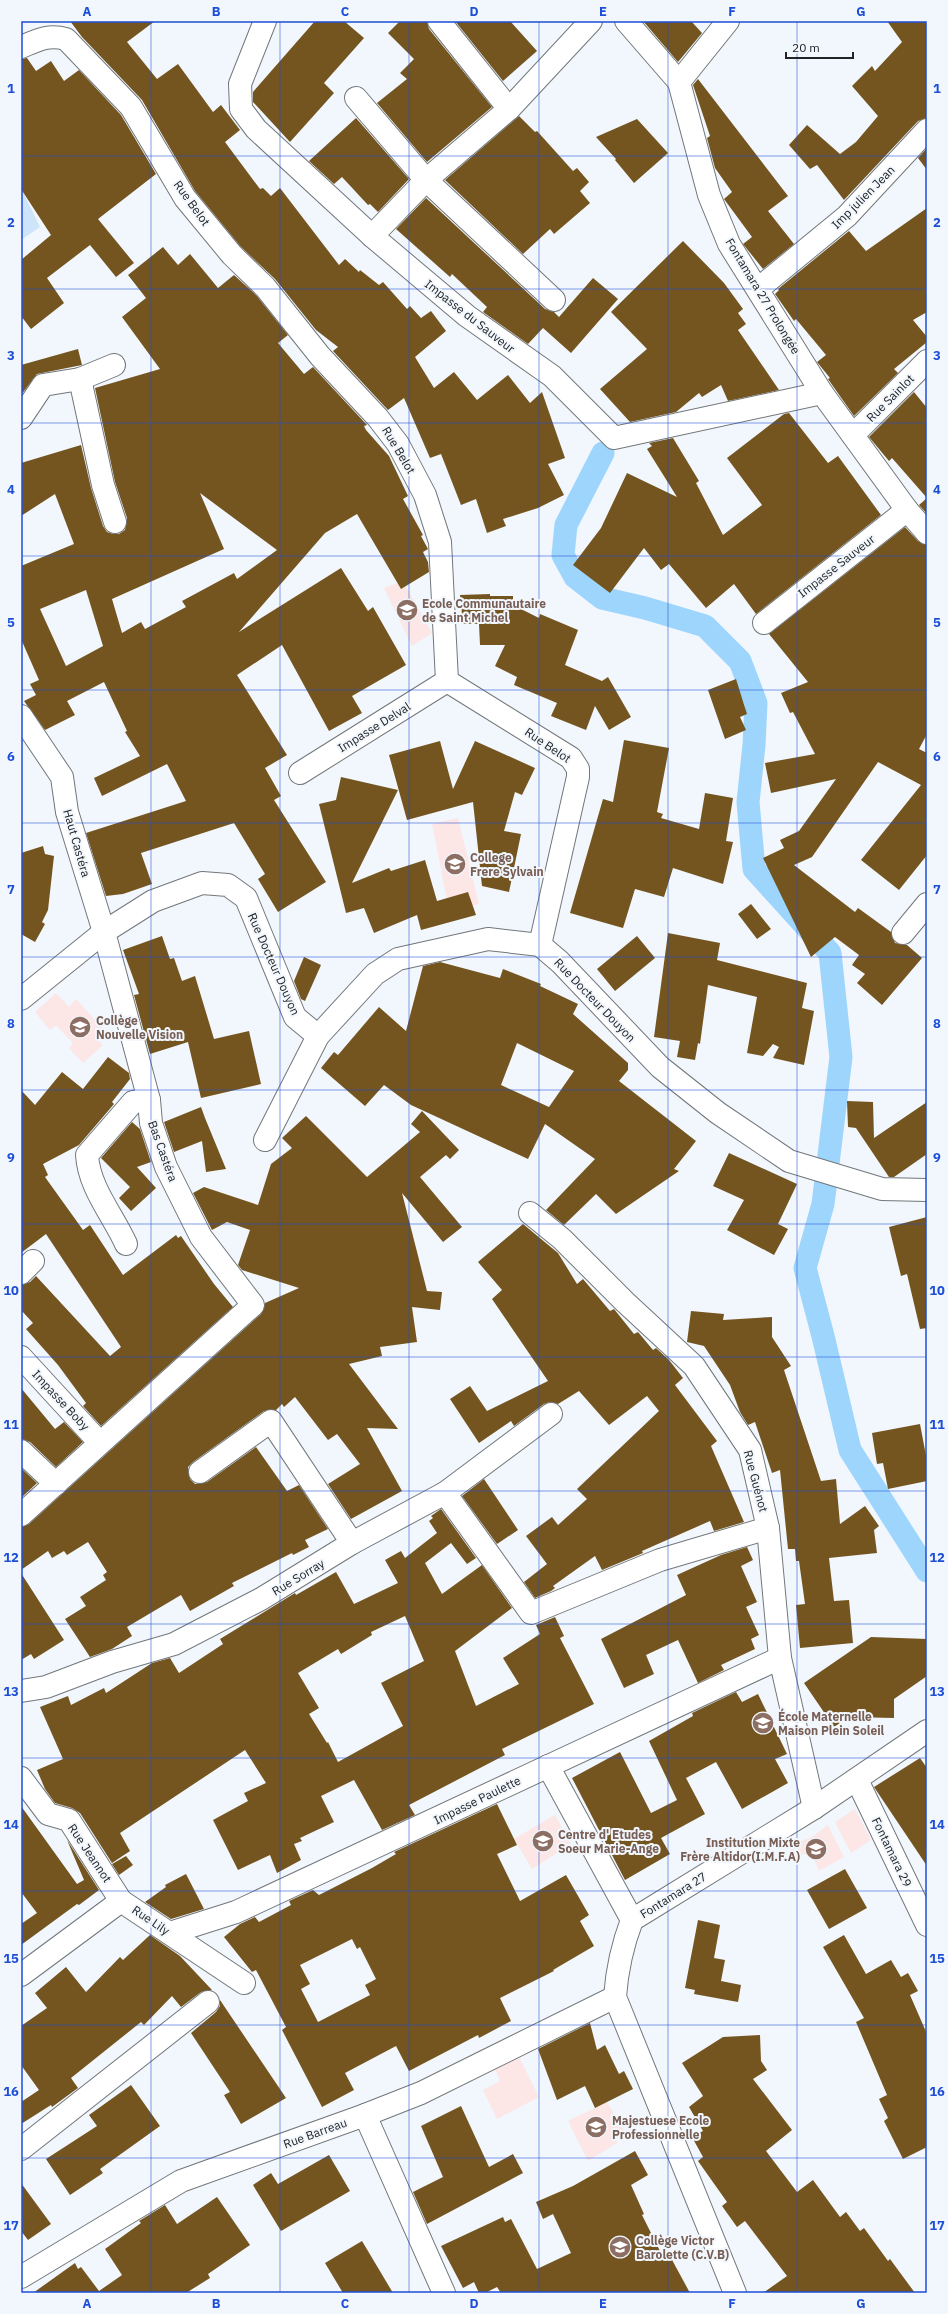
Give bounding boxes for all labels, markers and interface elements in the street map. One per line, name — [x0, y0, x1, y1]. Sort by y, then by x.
text: A — [83, 3, 92, 20]
text: B — [212, 3, 221, 20]
text: C — [341, 3, 350, 20]
text: D — [469, 3, 479, 20]
text: E — [599, 3, 607, 20]
text: F — [728, 3, 736, 20]
text: G — [856, 3, 866, 20]
scale bar — [786, 34, 853, 60]
text: 20 m — [792, 40, 820, 55]
text: 1 — [7, 80, 15, 97]
text: 1 — [933, 80, 941, 97]
street label: Imp julien Jean — [828, 162, 898, 232]
street label: Rue Belot — [170, 177, 214, 229]
text: 2 — [7, 214, 15, 231]
text: 2 — [933, 214, 941, 231]
street label: Fontamara 27 Prolongée — [722, 235, 804, 357]
street label: Impasse du Sauveur — [422, 276, 518, 356]
text: 3 — [7, 347, 15, 364]
text: 3 — [933, 347, 941, 364]
street label: Rue Sainlot — [863, 371, 917, 425]
street label: Rue Belot — [379, 424, 419, 476]
text: 4 — [7, 481, 15, 498]
text: 4 — [933, 481, 941, 498]
street label: Impasse Sauveur — [795, 531, 878, 601]
place label: Ecole Communautaire de Saint Michel — [422, 596, 546, 625]
school or university icon: Ecole Communautaire de Saint Michel — [394, 597, 420, 623]
text: 5 — [7, 614, 15, 631]
text: 5 — [933, 614, 941, 631]
street label: Impasse Delval — [335, 699, 413, 755]
street label: Rue Belot — [522, 724, 574, 766]
text: 6 — [7, 748, 15, 765]
text: 6 — [933, 748, 941, 765]
street label: Haut Castéra — [60, 807, 94, 879]
place label: College Frere Sylvain — [470, 850, 544, 879]
school or university icon: College Frere Sylvain — [442, 851, 468, 877]
text: 7 — [7, 881, 15, 898]
text: 7 — [933, 881, 941, 898]
street label: Rue Docteur Douyon — [245, 910, 303, 1018]
street label: Rue Docteur Douyon — [551, 955, 639, 1045]
place label: Collège Nouvelle Vision — [96, 1013, 183, 1042]
school or university icon: Collège Nouvelle Vision — [67, 1014, 93, 1040]
text: 8 — [7, 1015, 15, 1032]
text: 8 — [933, 1015, 941, 1032]
street label: Bas Castéra — [145, 1118, 181, 1184]
text: 9 — [7, 1149, 15, 1166]
text: 9 — [933, 1149, 941, 1166]
text: 10 — [3, 1282, 19, 1299]
text: 10 — [929, 1282, 945, 1299]
street label: Impasse Boby — [29, 1367, 93, 1433]
text: 11 — [3, 1416, 19, 1433]
text: 11 — [929, 1416, 945, 1433]
street label: Rue Guénot — [741, 1448, 771, 1514]
text: 12 — [3, 1549, 19, 1566]
text: 12 — [929, 1549, 945, 1566]
street label: Rue Sorray — [269, 1555, 327, 1599]
text: 13 — [3, 1683, 19, 1700]
text: 13 — [929, 1683, 945, 1700]
place label: École Maternelle Maison Plein Soleil — [778, 1708, 885, 1738]
school or university icon: École Maternelle Maison Plein Soleil — [750, 1710, 776, 1736]
street label: Impasse Paulette — [431, 1772, 523, 1828]
street label: Fontamara 29 — [869, 1815, 915, 1889]
text: 14 — [3, 1816, 19, 1833]
text: 14 — [929, 1816, 945, 1833]
street label: Rue Jeannot — [65, 1821, 115, 1885]
place label: Centre d' Etudes Soeur Marie-Ange — [558, 1827, 659, 1856]
school or university icon: Centre d' Etudes Soeur Marie-Ange — [530, 1828, 556, 1854]
place label: Institution Mixte Frère Altidor(I.M.F.A) — [680, 1835, 800, 1864]
school or university icon: Institution Mixte Frère Altidor(I.M.F.A) — [803, 1836, 829, 1862]
street label: Fontamara 27 — [637, 1869, 709, 1921]
street label: Rue Lily — [129, 1902, 173, 1938]
text: 15 — [3, 1950, 19, 1967]
text: 15 — [929, 1950, 945, 1967]
text: 16 — [3, 2083, 19, 2100]
text: 16 — [929, 2083, 945, 2100]
place label: Majestuese Ecole Professionnelle — [612, 2113, 710, 2142]
school or university icon: Majestuese Ecole Professionnelle — [583, 2114, 609, 2140]
street label: Rue Barreau — [281, 2115, 349, 2151]
text: 17 — [3, 2217, 19, 2234]
text: 17 — [929, 2217, 945, 2234]
place label: Collège Victor Barolette (C.V.B) — [636, 2233, 729, 2262]
school or university icon: Collège Victor Barolette (C.V.B) — [607, 2234, 633, 2260]
text: A — [83, 2295, 92, 2312]
text: B — [212, 2295, 221, 2312]
text: C — [341, 2295, 350, 2312]
text: D — [469, 2295, 479, 2312]
text: E — [599, 2295, 607, 2312]
text: F — [728, 2295, 736, 2312]
text: G — [856, 2295, 866, 2312]

